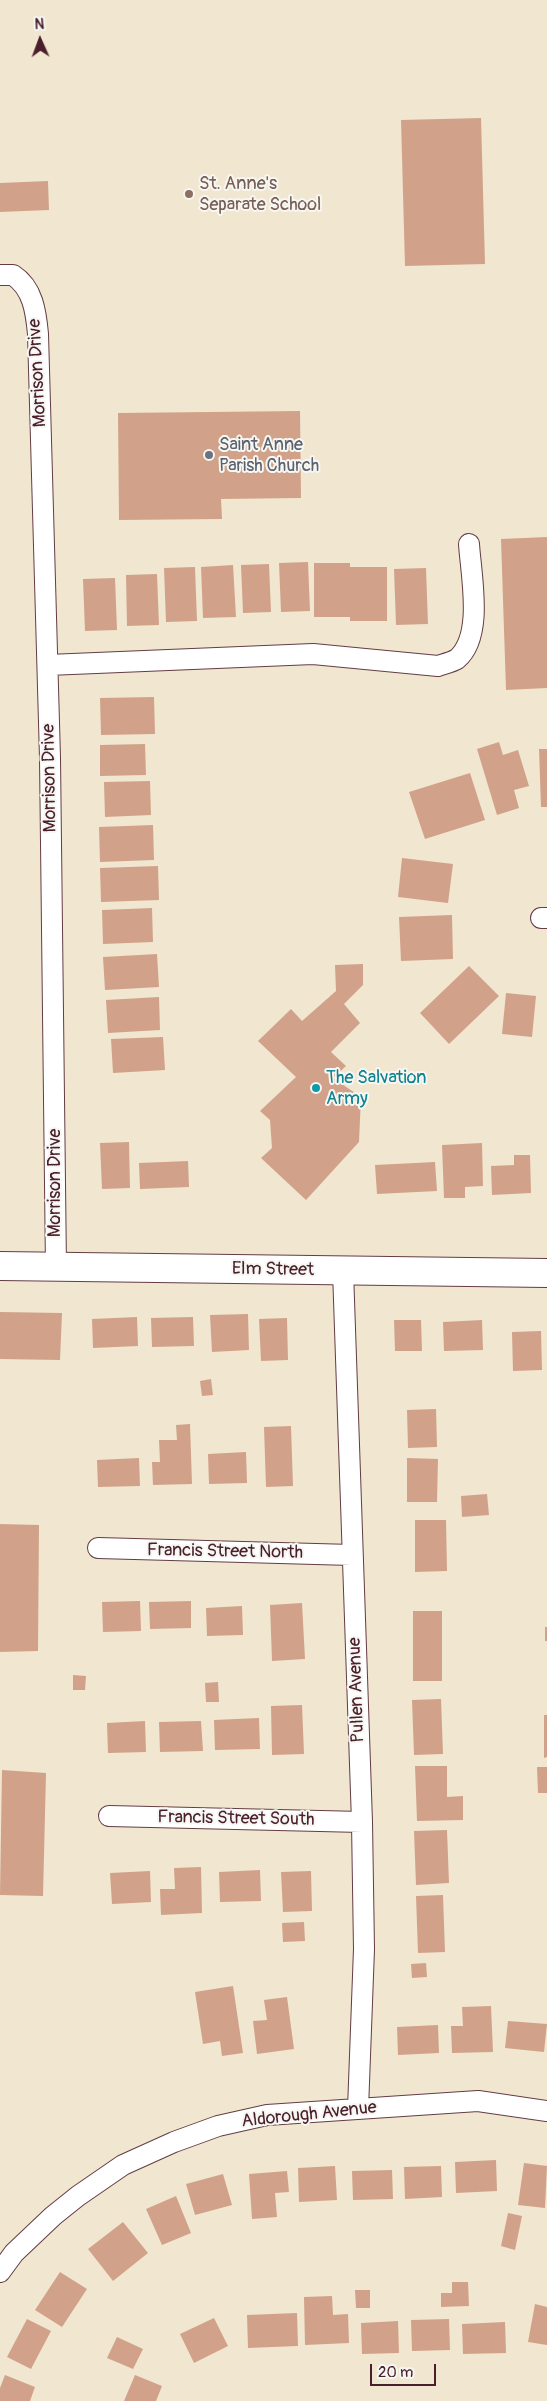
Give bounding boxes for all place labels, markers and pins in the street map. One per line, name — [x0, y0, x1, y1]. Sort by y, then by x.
place label: St. Anne's Separate School — [199, 173, 321, 215]
marker: St. Anne's Separate School — [183, 188, 195, 200]
place label: Saint Anne Parish Church — [219, 434, 319, 476]
marker: Saint Anne Parish Church — [203, 449, 215, 461]
place label: The Salvation Army — [326, 1067, 426, 1110]
marker: The Salvation Army — [310, 1082, 322, 1094]

